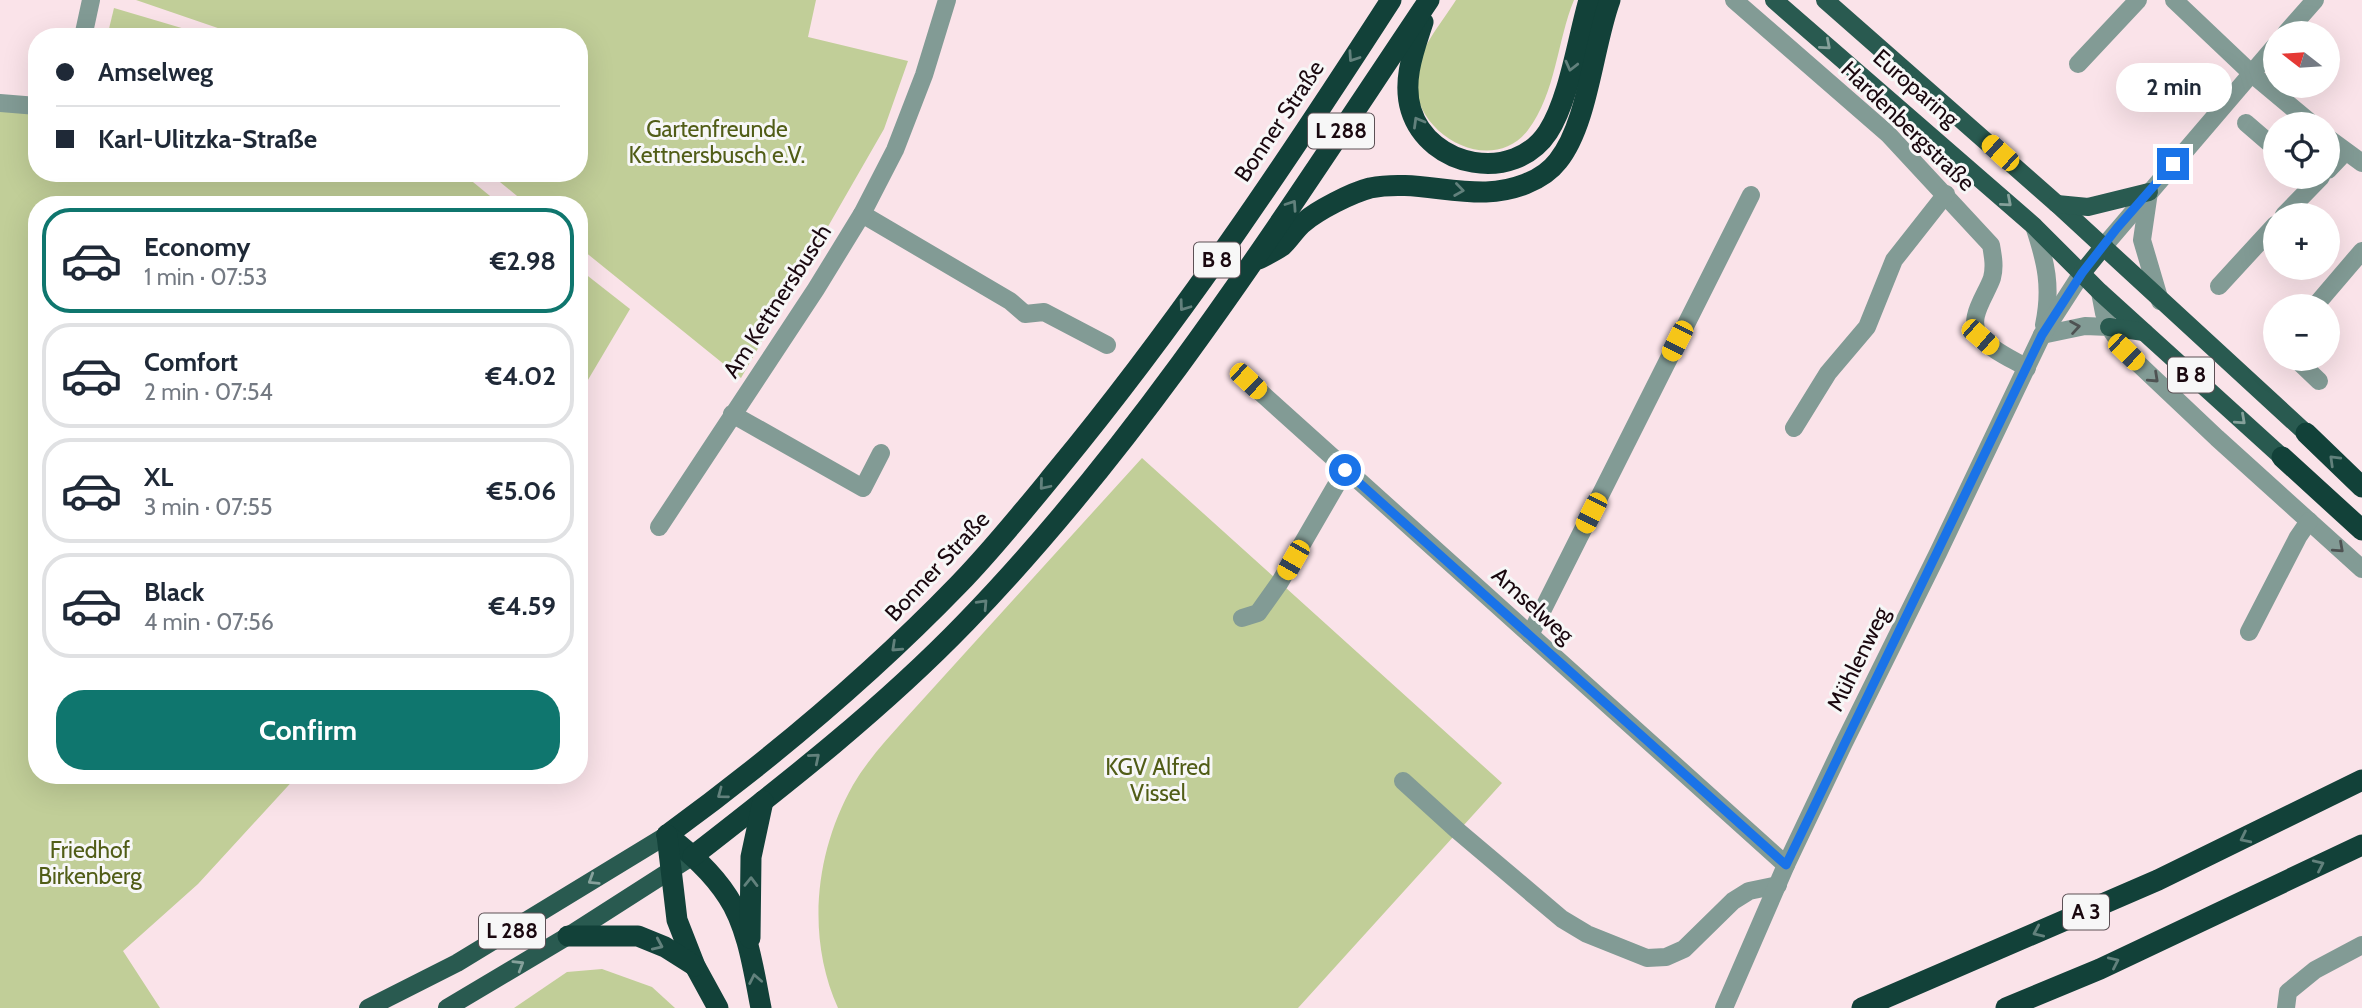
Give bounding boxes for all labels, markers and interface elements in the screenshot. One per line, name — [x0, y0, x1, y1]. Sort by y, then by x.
north arrow — [2263, 21, 2340, 98]
map controls — [2263, 21, 2340, 371]
one-way arrow — [1818, 37, 1831, 49]
street label: Europaring — [1867, 43, 1965, 133]
one-way arrow — [1349, 49, 1361, 62]
street label: Bonner Straße — [1228, 55, 1330, 187]
street label: Hardenbergstraße — [1835, 55, 1981, 197]
text: Amselweg — [98, 56, 213, 88]
one-way arrow — [1565, 60, 1579, 72]
callout: 2 min — [2115, 62, 2231, 111]
text: 2 min — [2146, 73, 2202, 101]
button: locate — [2263, 112, 2340, 189]
road number: L 288 — [1308, 114, 1374, 148]
park label: Gartenfreunde Kettnersbusch e.V. — [629, 115, 805, 169]
one-way arrow — [1413, 117, 1426, 130]
text: Karl-Ulitzka-Straße — [98, 123, 317, 155]
car — [1978, 131, 2023, 175]
route end — [2157, 148, 2189, 180]
one-way arrow — [1454, 182, 1465, 197]
one-way arrow — [1998, 194, 2011, 206]
one-way arrow — [1283, 200, 1296, 213]
button: + — [2263, 203, 2340, 280]
street label: Am Kettnersbusch — [717, 219, 837, 383]
icon: car — [60, 229, 123, 292]
text: Economy — [144, 231, 250, 263]
road number: B 8 — [1194, 243, 1240, 278]
text: €2.98 — [490, 245, 556, 277]
text: 1 min · 07:53 — [144, 263, 267, 291]
button: − — [2263, 294, 2340, 371]
one-way arrow — [1180, 298, 1192, 311]
car — [1958, 315, 2003, 359]
car — [1659, 318, 1696, 364]
one-way arrow — [2070, 320, 2081, 335]
car — [2104, 330, 2149, 374]
icon: car — [60, 344, 123, 407]
text: Comfort — [144, 346, 238, 378]
road number: B 8 — [2168, 358, 2214, 392]
car — [1226, 359, 1271, 403]
text: €4.02 — [486, 360, 556, 392]
one-way arrow — [2146, 370, 2159, 382]
text: 2 min · 07:54 — [144, 378, 273, 406]
one-way arrow — [2233, 412, 2246, 425]
route start — [1329, 454, 1361, 486]
one-way arrow — [2329, 455, 2342, 468]
icon: car — [60, 459, 123, 522]
text: XL — [144, 461, 173, 493]
text: €5.06 — [487, 475, 556, 507]
one-way arrow — [1040, 477, 1052, 490]
car — [1573, 490, 1610, 536]
text: 3 min · 07:55 — [144, 493, 272, 521]
street label: Bonner Straße — [879, 505, 995, 627]
car — [1274, 537, 1313, 583]
one-way arrow — [2331, 540, 2344, 553]
street label: Amselweg — [1486, 561, 1580, 649]
icon: car — [60, 574, 123, 637]
text: Black — [144, 576, 204, 608]
text: €4.59 — [489, 590, 556, 622]
one-way arrow — [975, 599, 987, 612]
street label: Mühlenweg — [1821, 602, 1895, 716]
text: 4 min · 07:56 — [144, 608, 274, 636]
one-way arrow — [891, 639, 904, 652]
button: Confirm — [56, 690, 560, 770]
one-way arrow — [808, 753, 820, 766]
park label: KGV Alfred Vissel — [1105, 753, 1211, 807]
one-way arrow — [717, 786, 730, 798]
one-way arrow — [2240, 829, 2252, 843]
park label: Friedhof Birkenberg — [38, 836, 142, 890]
one-way arrow — [2312, 859, 2324, 873]
one-way arrow — [587, 872, 600, 885]
one-way arrow — [743, 876, 759, 887]
road number: A 3 — [2063, 894, 2109, 930]
road number: L 288 — [479, 914, 545, 948]
one-way arrow — [2033, 924, 2045, 938]
one-way arrow — [651, 937, 663, 951]
one-way arrow — [2107, 957, 2119, 971]
one-way arrow — [512, 961, 525, 974]
one-way arrow — [748, 973, 763, 985]

